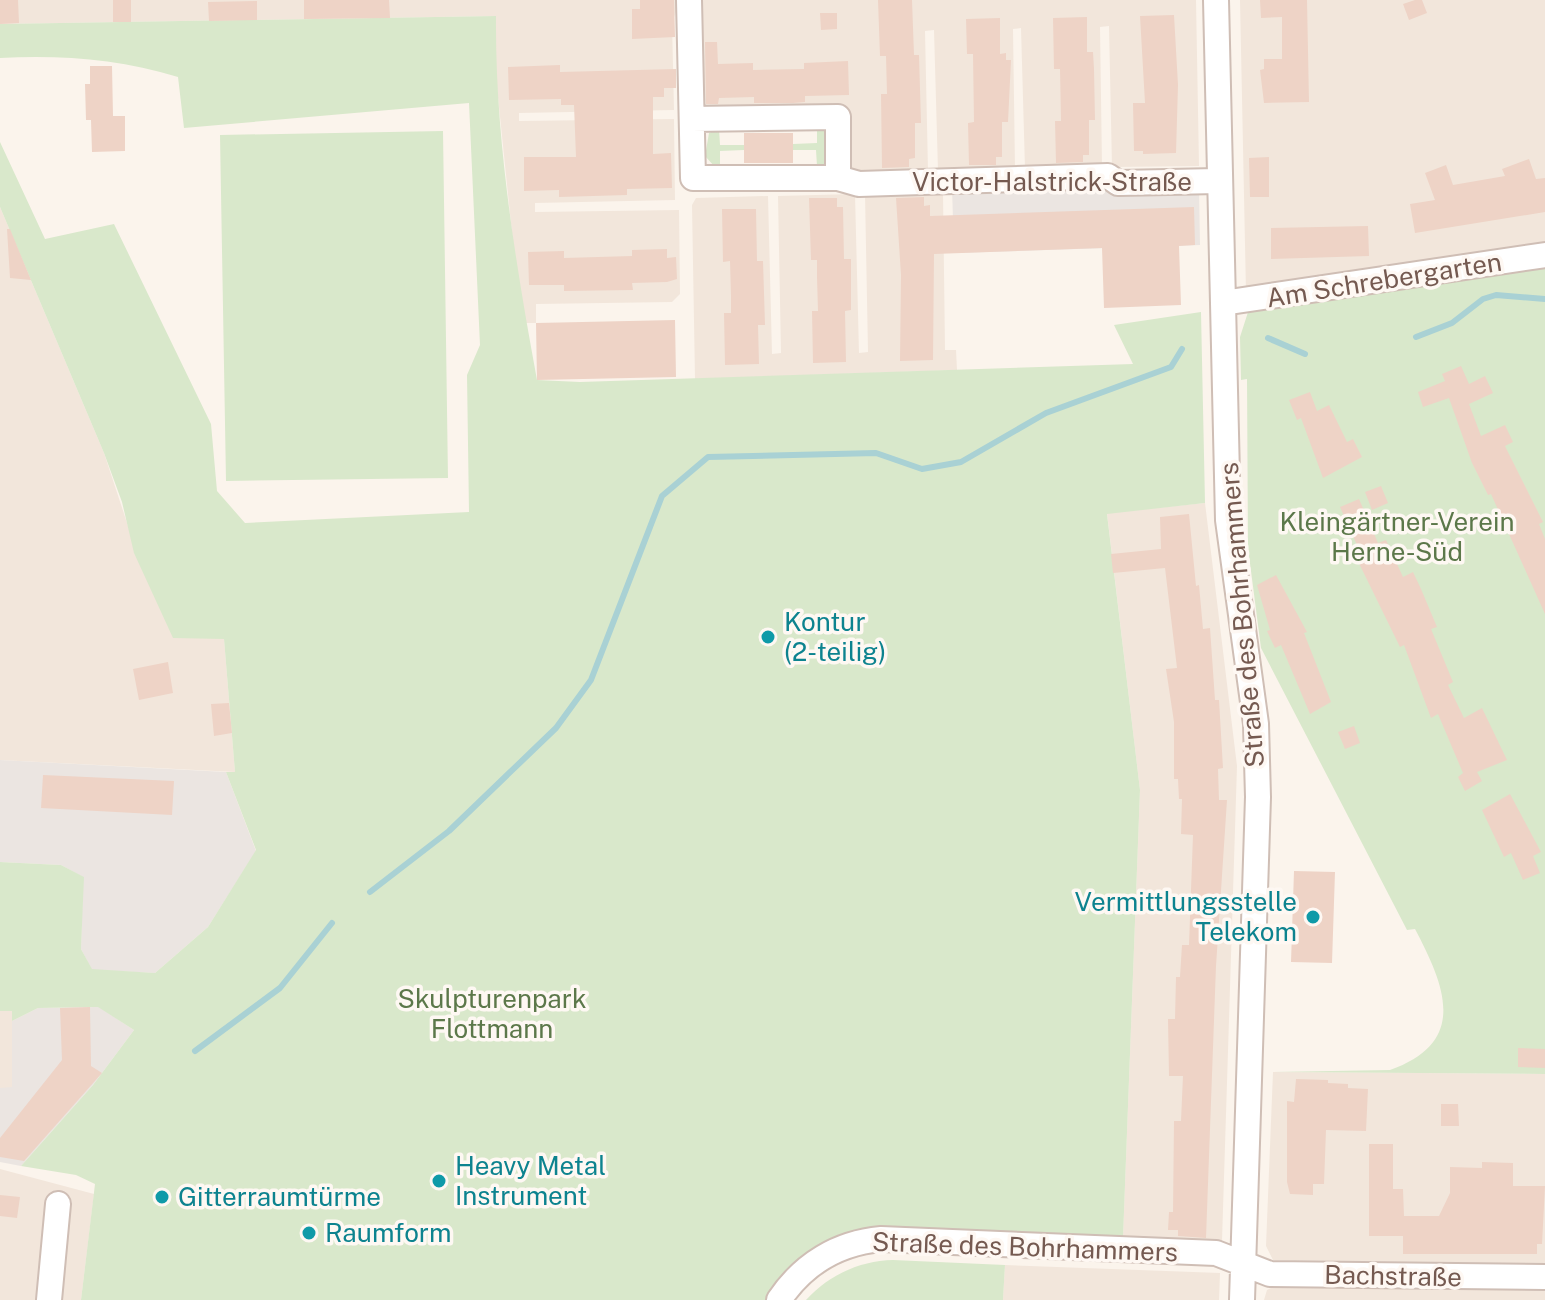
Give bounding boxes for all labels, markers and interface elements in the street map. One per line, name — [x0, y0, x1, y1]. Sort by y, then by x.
street label: Victor-Halstrick-Straße — [912, 166, 1192, 197]
street label: Am Schrebergarten — [1264, 246, 1504, 313]
street label: Straße des Bohrhammers — [1213, 461, 1270, 769]
park label: Kleingärtner-Verein Herne-Süd — [1279, 506, 1515, 567]
place label: Kontur (2-teilig) — [784, 606, 886, 667]
marker: Kontur (2-teilig) — [759, 628, 777, 646]
place label: Vermittlungsstelle Telekom — [1075, 886, 1297, 947]
marker: Vermittlungsstelle Telekom — [1304, 908, 1322, 926]
park label: Skulpturenpark Flottmann — [397, 983, 587, 1044]
place label: Heavy Metal Instrument — [455, 1150, 606, 1211]
marker: Heavy Metal Instrument — [430, 1172, 448, 1190]
place label: Gitterraumtürme — [178, 1181, 381, 1212]
marker: Gitterraumtürme — [153, 1188, 171, 1206]
place label: Raumform — [325, 1217, 452, 1248]
marker: Raumform — [300, 1224, 318, 1242]
street label: Straße des Bohrhammers — [871, 1226, 1179, 1267]
street label: Bachstraße — [1324, 1259, 1462, 1292]

